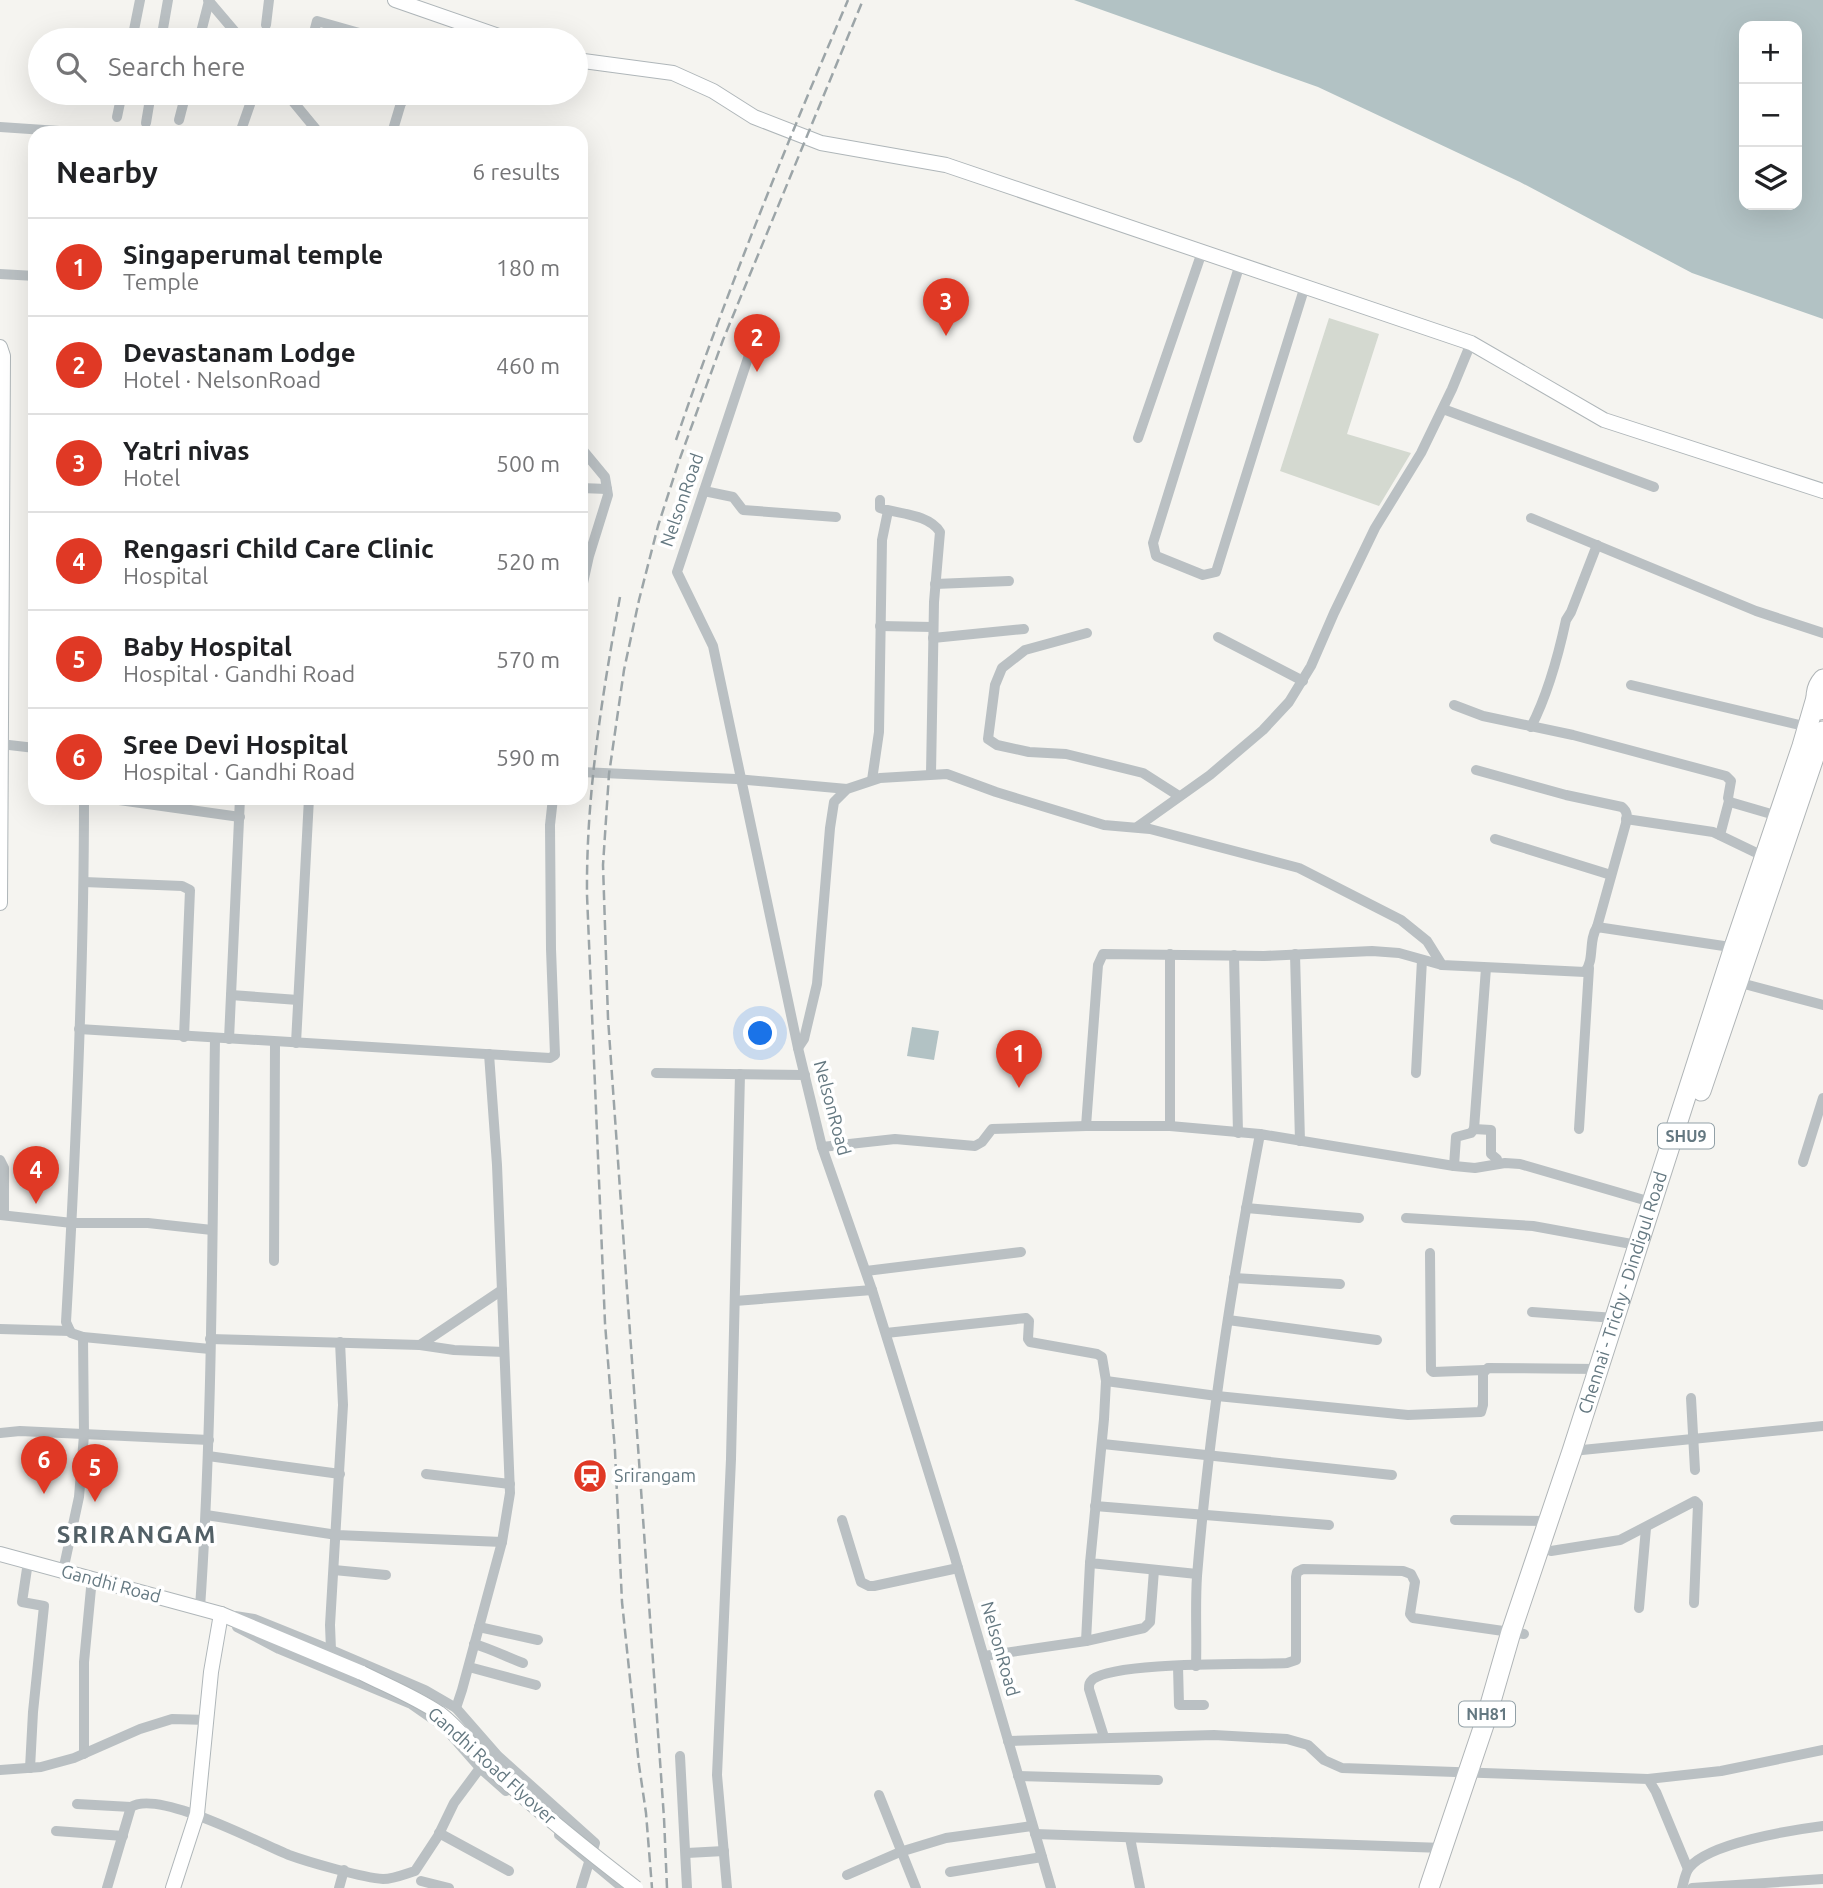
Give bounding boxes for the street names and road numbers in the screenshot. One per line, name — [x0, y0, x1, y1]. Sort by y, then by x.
street label: NelsonRoad — [656, 450, 706, 549]
street label: NelsonRoad — [811, 1058, 855, 1157]
road number: SHU9 — [1658, 1124, 1714, 1148]
street label: Chennai - Trichy - Dindigul Road — [1574, 1169, 1670, 1416]
street label: Gandhi Road — [59, 1560, 163, 1606]
street label: NelsonRoad — [978, 1599, 1024, 1698]
road number: NH81 — [1459, 1702, 1515, 1726]
street label: Gandhi Road Flyover — [425, 1703, 561, 1828]

